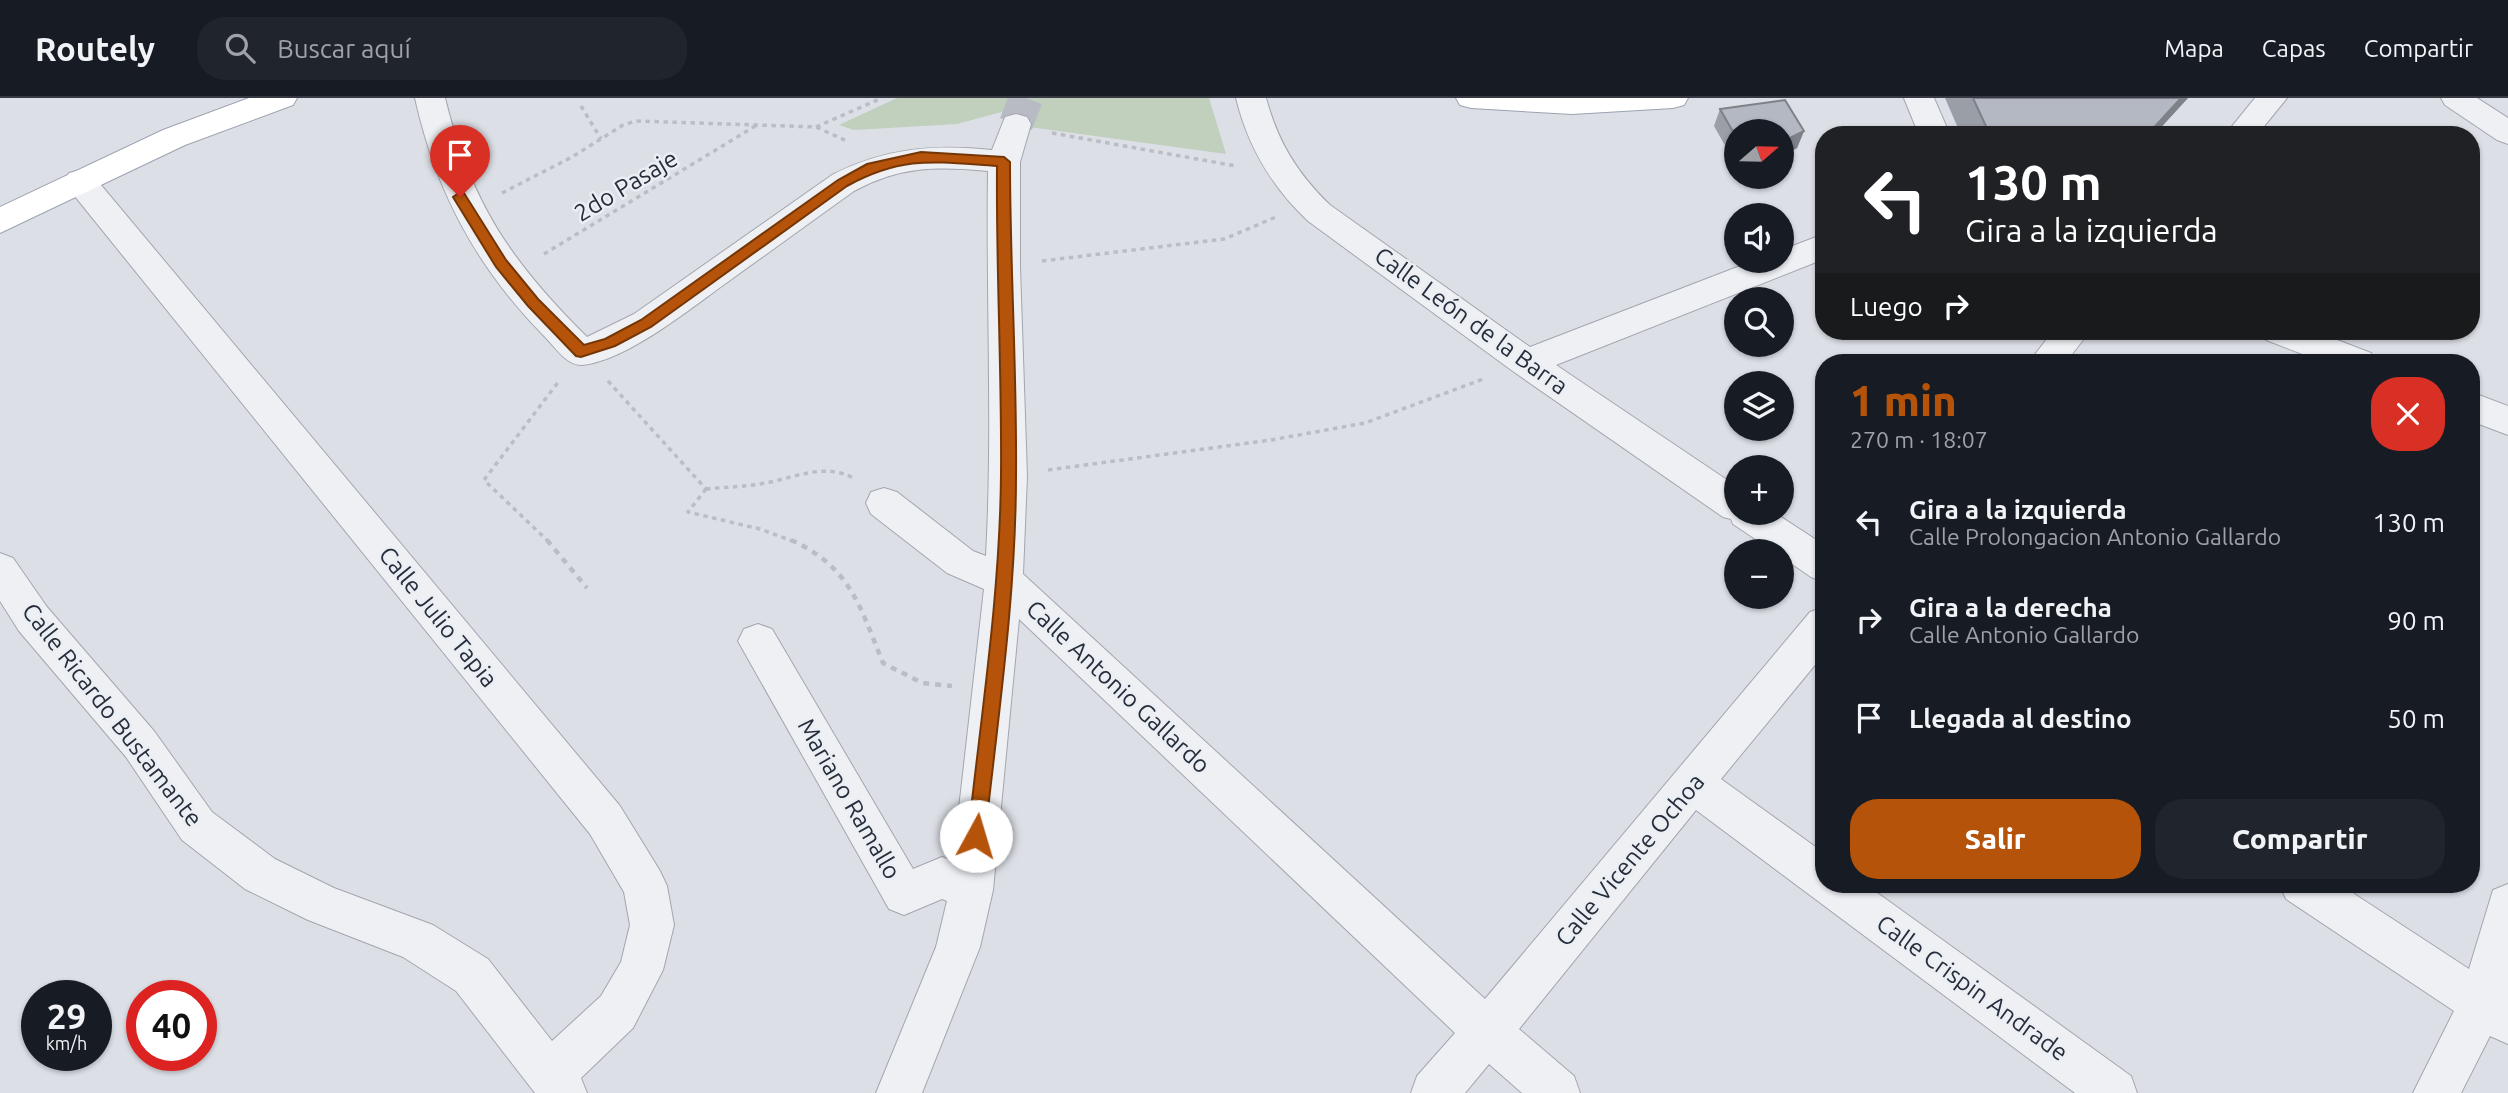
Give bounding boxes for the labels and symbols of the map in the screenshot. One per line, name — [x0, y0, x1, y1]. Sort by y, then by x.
north arrow — [1724, 119, 1794, 189]
pin — [430, 125, 490, 197]
street label: 2do Pasaje — [569, 144, 682, 227]
street label: Calle León de la Barra — [1369, 241, 1573, 400]
street label: Calle Julio Tapia — [374, 541, 503, 692]
street label: Calle Antonio Gallardo — [1021, 595, 1216, 779]
street label: Calle Ricardo Bustamante — [17, 598, 208, 832]
street label: Mariano Ramallo — [793, 714, 906, 884]
street label: Calle Vicente Ochoa — [1550, 768, 1709, 951]
position arrow — [939, 799, 1013, 873]
street label: Calle Crispin Andrade — [1871, 909, 2073, 1066]
speed limit sign: 40 — [126, 980, 217, 1071]

